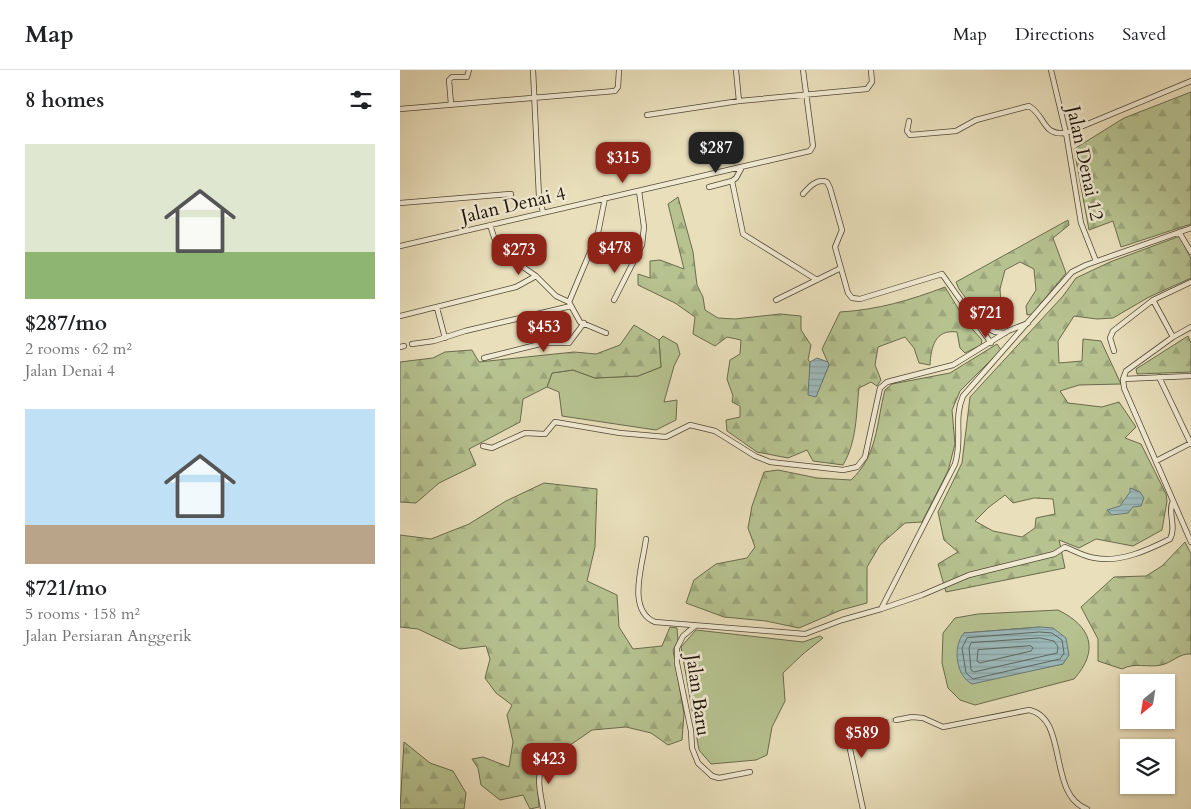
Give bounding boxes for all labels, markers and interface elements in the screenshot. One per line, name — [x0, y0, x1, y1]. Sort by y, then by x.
text: Map — [25, 18, 74, 51]
text: Map — [953, 22, 987, 47]
text: Directions — [1015, 22, 1094, 47]
text: Saved — [1122, 22, 1166, 47]
text: 8 homes — [25, 86, 104, 115]
icon: filters — [347, 86, 375, 114]
street label: Jalan Denai 12 — [1060, 101, 1110, 223]
pin: $287 — [686, 132, 746, 174]
text: $287 — [700, 137, 732, 159]
pin: $315 — [593, 142, 653, 184]
text: $315 — [607, 147, 639, 169]
icon: home — [155, 176, 245, 266]
street label: Jalan Denai 4 — [455, 180, 568, 230]
pin: $478 — [585, 232, 645, 274]
pin: $273 — [489, 234, 549, 276]
text: $478 — [599, 237, 631, 259]
text: $273 — [503, 239, 535, 261]
pin: $721 — [956, 296, 1016, 339]
text: $721 — [970, 302, 1002, 324]
text: $287/mo — [25, 309, 107, 338]
pin: $453 — [514, 310, 574, 353]
text: $453 — [528, 316, 560, 338]
text: 2 rooms · 62 m² — [25, 338, 132, 360]
text: Jalan Denai 4 — [25, 360, 115, 382]
icon: home — [155, 441, 245, 531]
text: $721/mo — [25, 574, 107, 603]
text: 5 rooms · 158 m² — [25, 603, 140, 625]
text: Jalan Persiaran Anggerik — [25, 625, 192, 647]
street label: Jalan Baru — [679, 650, 717, 738]
north arrow — [1120, 674, 1175, 729]
map controls — [1120, 674, 1175, 794]
pin: $589 — [832, 716, 892, 759]
text: $589 — [846, 722, 878, 744]
button: layers — [1120, 739, 1175, 794]
pin: $423 — [519, 742, 579, 785]
text: $423 — [533, 748, 565, 770]

